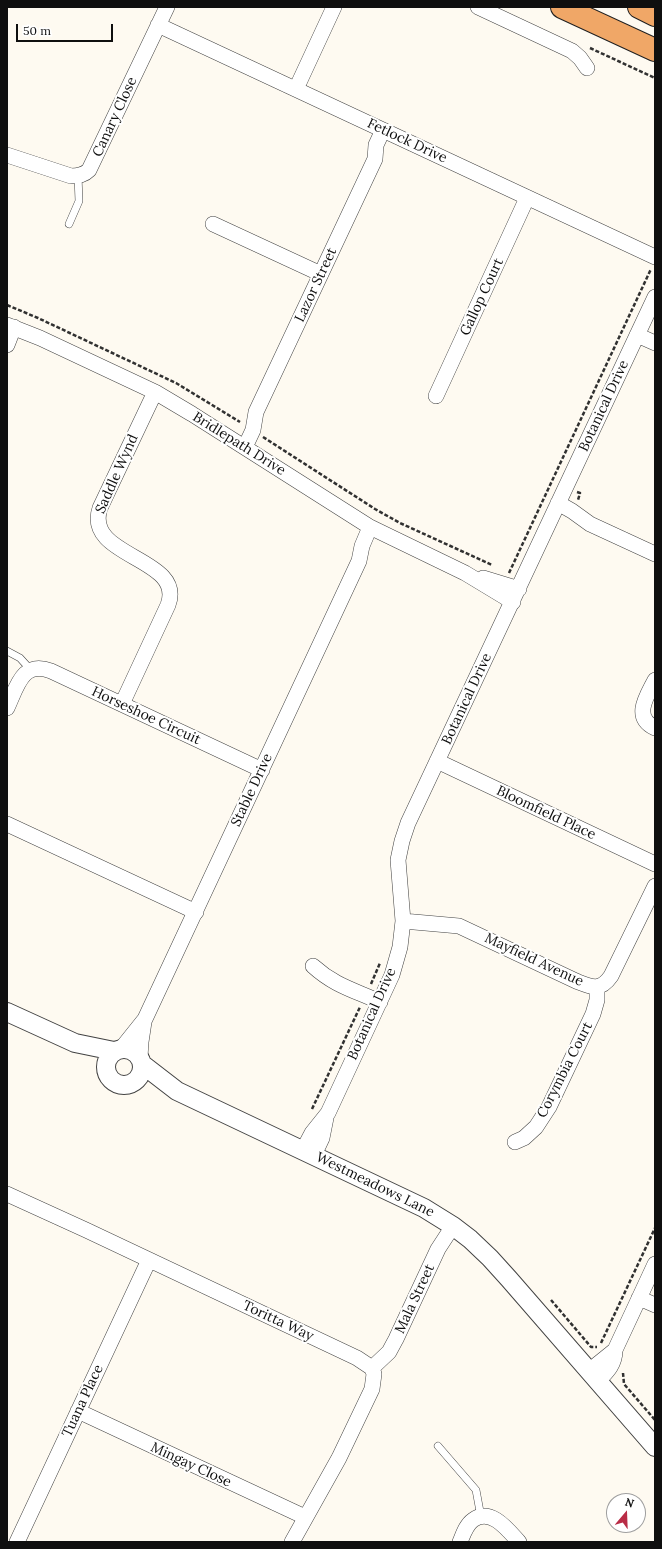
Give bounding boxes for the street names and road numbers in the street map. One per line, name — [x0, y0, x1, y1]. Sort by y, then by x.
street label: Canary Close — [89, 74, 141, 160]
street label: Fetlock Drive — [364, 115, 450, 167]
street label: Lazor Street — [291, 245, 341, 325]
street label: Gallop Court — [457, 256, 507, 338]
street label: Botanical Drive — [575, 358, 633, 454]
street label: Bridlepath Drive — [189, 409, 289, 479]
street label: Saddle Wynd — [92, 432, 142, 516]
street label: Botanical Drive — [438, 651, 496, 747]
street label: Horseshoe Circuit — [89, 683, 203, 749]
street label: Stable Drive — [228, 751, 276, 829]
street label: Bloomfield Place — [494, 783, 598, 843]
street label: Mayfield Avenue — [482, 930, 586, 990]
street label: Botanical Drive — [344, 965, 400, 1063]
street label: Corymbia Court — [534, 1019, 596, 1121]
street label: Westmeadows Lane — [313, 1149, 437, 1221]
street label: Mala Street — [392, 1262, 438, 1336]
street label: Toritta Way — [240, 1297, 316, 1345]
street label: Tuana Place — [59, 1362, 107, 1440]
street label: Mingay Close — [148, 1439, 234, 1491]

